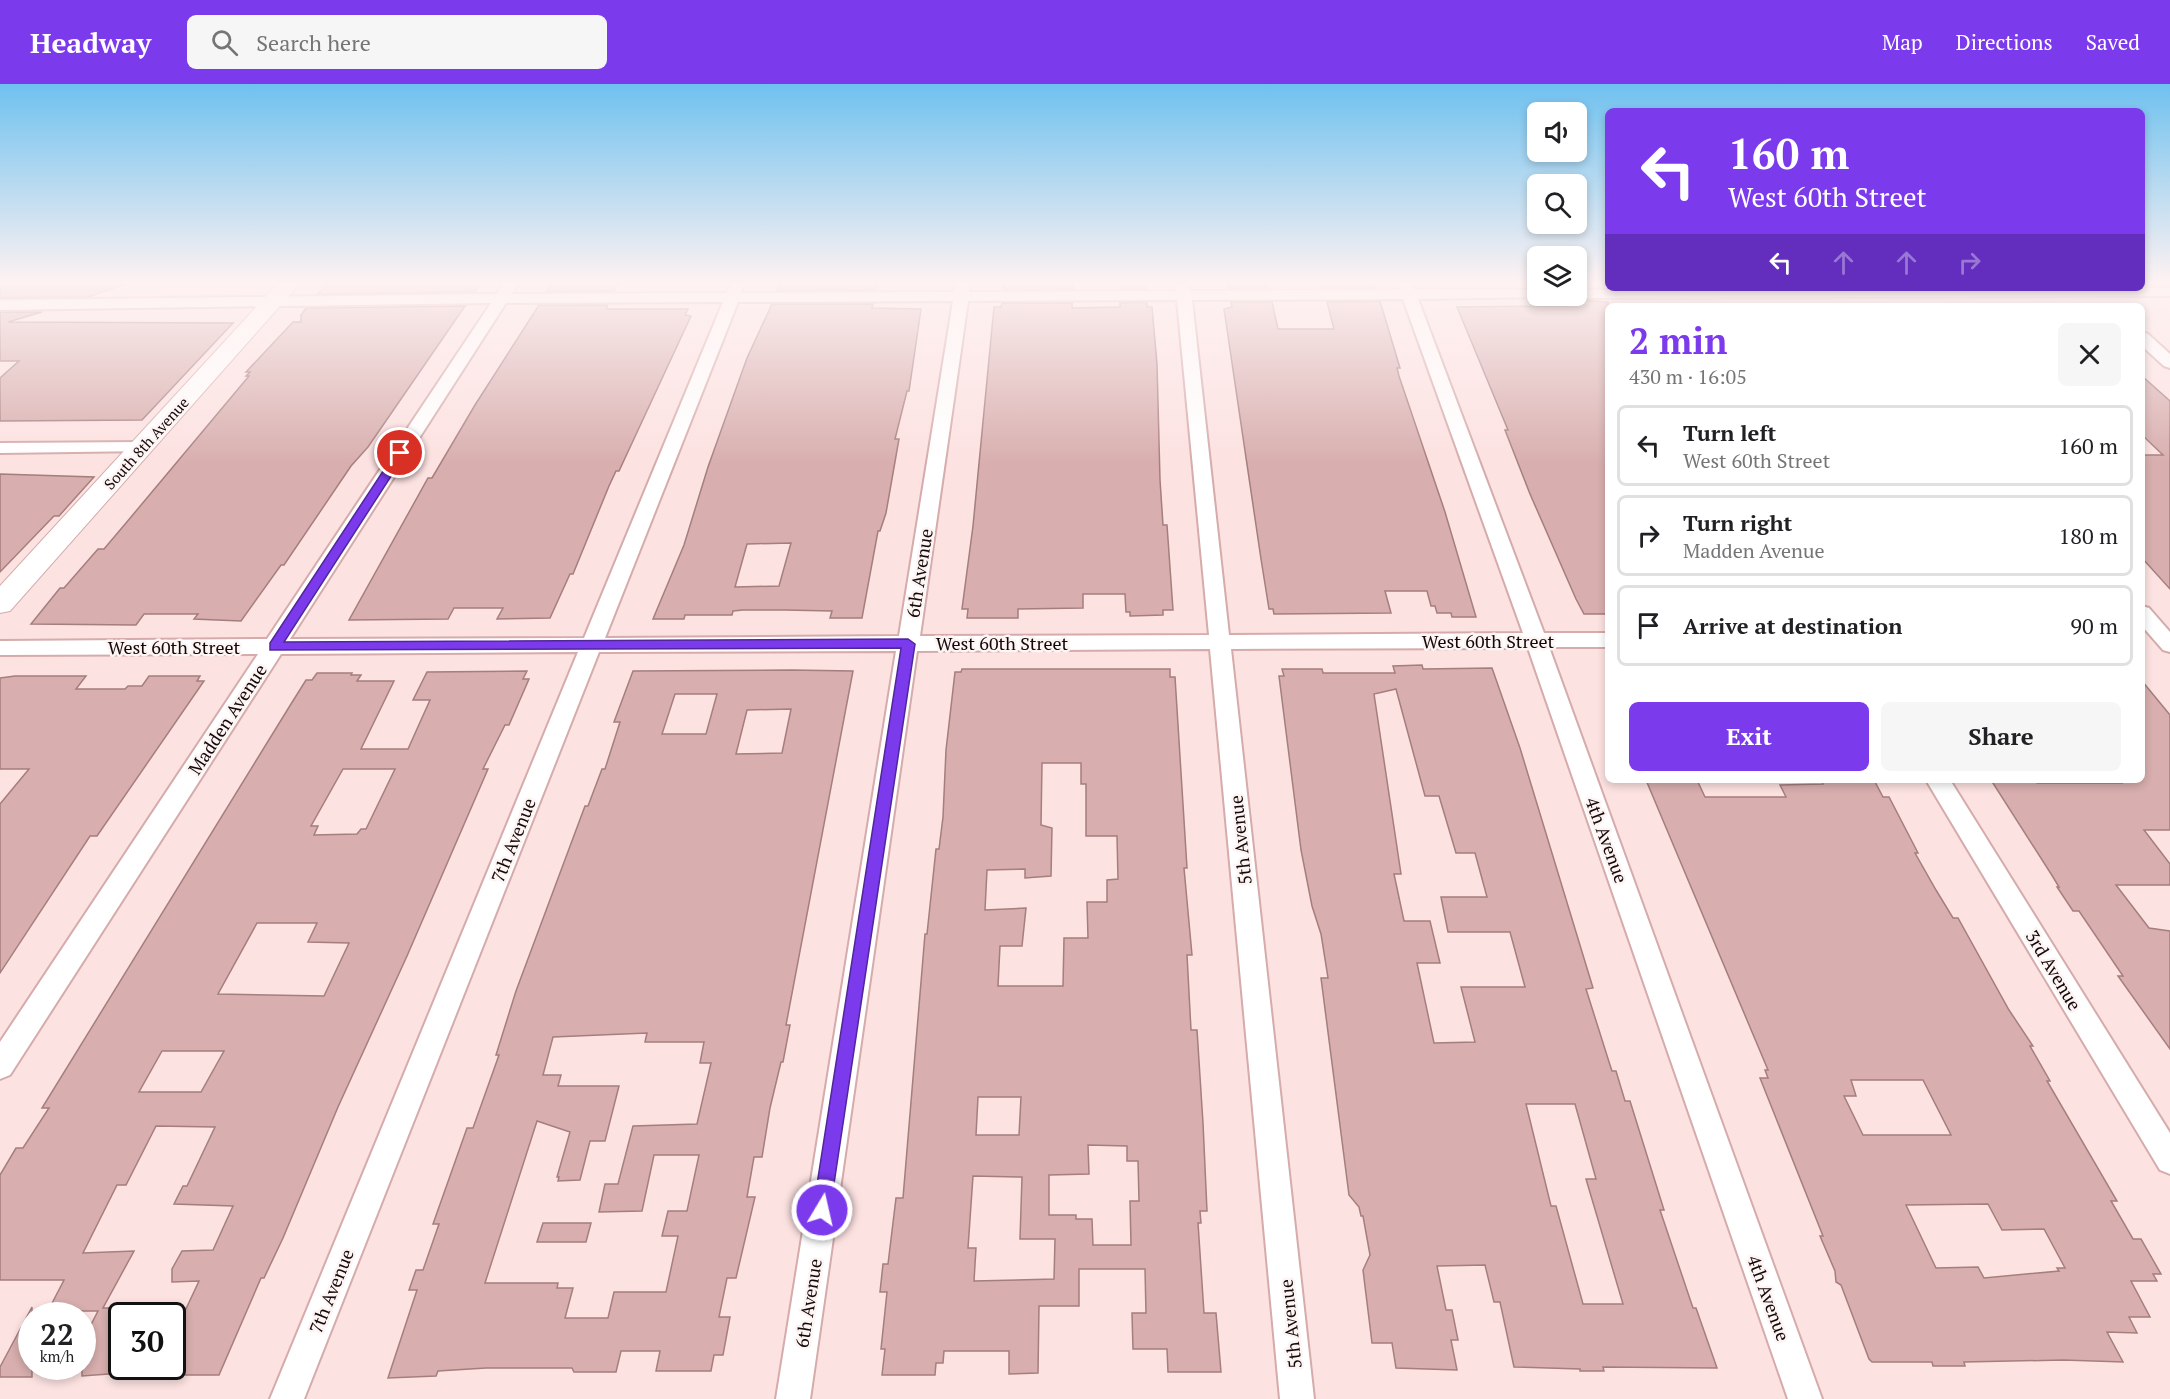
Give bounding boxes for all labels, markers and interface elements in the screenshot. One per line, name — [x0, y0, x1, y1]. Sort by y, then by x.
search box — [187, 15, 607, 69]
text: Headway — [30, 24, 151, 61]
icon: search — [208, 26, 241, 59]
text: Search here — [256, 28, 371, 57]
text: Map — [1882, 28, 1923, 56]
text: Directions — [1956, 28, 2053, 56]
text: Saved — [2086, 28, 2140, 56]
map controls — [1527, 102, 1587, 306]
button: sound — [1527, 102, 1587, 162]
text: 160 m — [1728, 125, 1849, 181]
icon: left — [1629, 132, 1707, 210]
button: search — [1527, 174, 1587, 234]
text: West 60th Street — [1728, 179, 1927, 215]
button: layers — [1527, 246, 1587, 306]
icon: left — [1764, 246, 1797, 279]
icon: ahead — [1827, 246, 1860, 279]
icon: ahead — [1890, 246, 1923, 279]
icon: right — [1953, 246, 1986, 279]
text: 2 min — [1629, 317, 1727, 364]
button: close — [2058, 323, 2121, 386]
text: 430 m · 16:05 — [1629, 363, 1747, 390]
street label: South 8th Avenue — [99, 393, 193, 493]
text: Turn left — [1683, 418, 1776, 447]
pin — [374, 427, 425, 478]
icon: left — [1632, 429, 1665, 462]
text: 160 m — [2058, 431, 2118, 460]
icon: arrive — [383, 436, 416, 469]
text: West 60th Street — [1683, 447, 1830, 474]
text: Turn right — [1683, 508, 1792, 537]
icon: right — [1632, 519, 1665, 552]
text: 180 m — [2058, 521, 2118, 550]
street label: 6th Avenue — [900, 527, 938, 619]
text: Madden Avenue — [1683, 537, 1825, 564]
icon: arrive — [1632, 609, 1665, 642]
text: Arrive at destination — [1683, 611, 1902, 640]
text: 90 m — [2070, 611, 2118, 640]
street label: West 60th Street — [1422, 629, 1555, 653]
street label: West 60th Street — [936, 631, 1069, 655]
street label: West 60th Street — [108, 635, 241, 659]
street label: Madden Avenue — [182, 659, 272, 779]
button: Exit — [1629, 702, 1869, 771]
button: Share — [1881, 702, 2121, 771]
street label: 7th Avenue — [485, 794, 541, 886]
street label: 5th Avenue — [1223, 794, 1257, 886]
street label: 4th Avenue — [1580, 794, 1634, 886]
street label: 3rd Avenue — [2021, 925, 2087, 1015]
position arrow — [790, 1178, 854, 1242]
street label: 7th Avenue — [303, 1245, 359, 1337]
street label: 4th Avenue — [1742, 1252, 1796, 1344]
street label: 6th Avenue — [789, 1257, 827, 1349]
street label: 5th Avenue — [1273, 1278, 1307, 1370]
speed limit sign: 30 — [108, 1302, 186, 1380]
text: 22 — [40, 1314, 74, 1354]
text: km/h — [40, 1346, 74, 1366]

